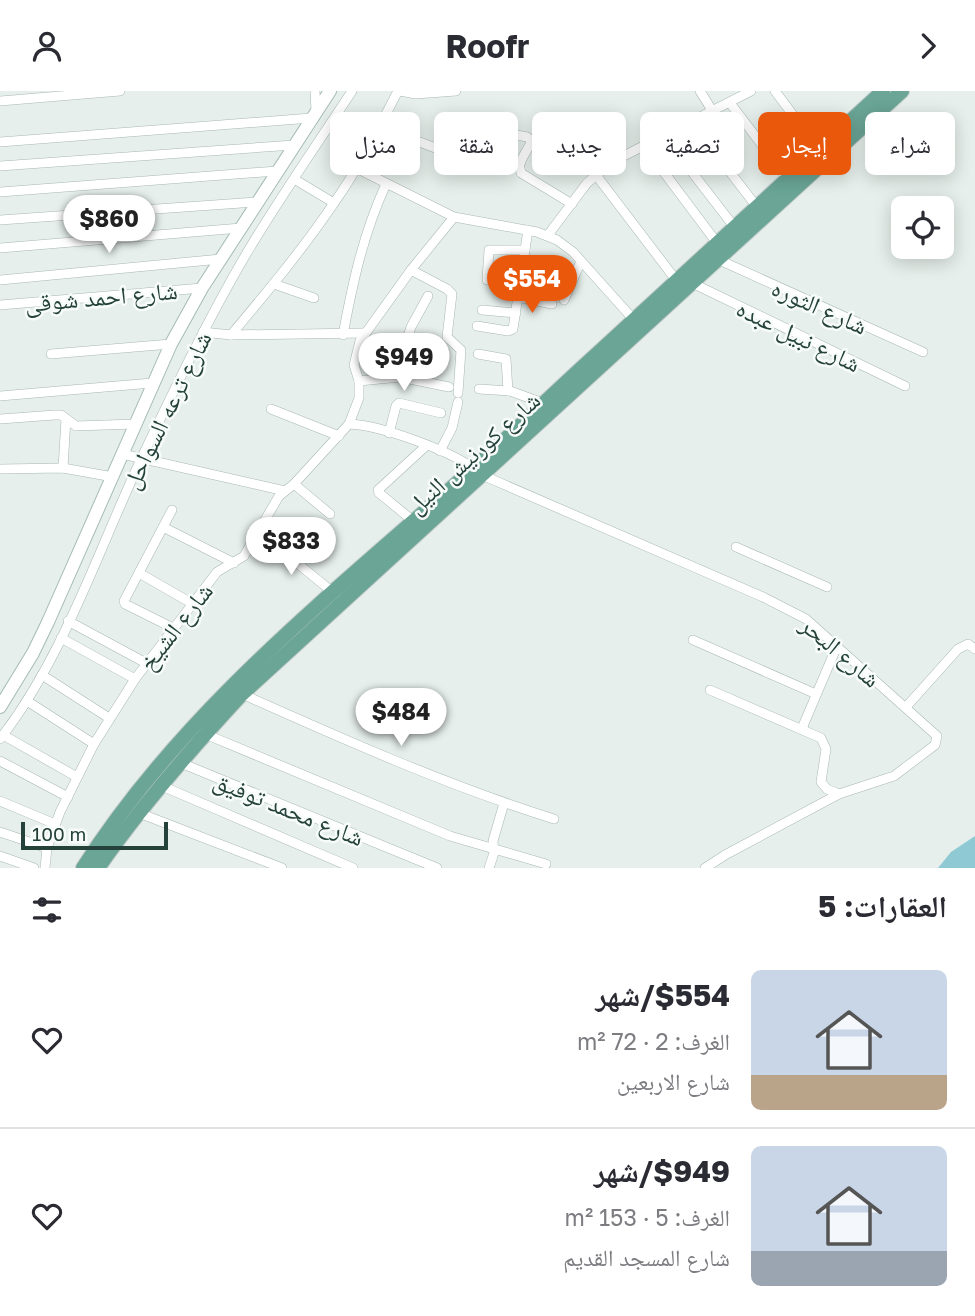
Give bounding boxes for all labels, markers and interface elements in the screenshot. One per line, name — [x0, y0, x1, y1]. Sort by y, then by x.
icon: person — [28, 27, 66, 65]
text: Roofr — [445, 27, 530, 65]
icon: forward — [909, 27, 947, 65]
chip: منزل — [330, 112, 420, 175]
chip: شقة — [434, 112, 518, 175]
chip: جديد — [532, 112, 626, 175]
chip: تصفية — [640, 112, 744, 175]
chip: إيجار — [758, 112, 851, 175]
chip: شراء — [865, 112, 955, 175]
pin: $860 — [68, 195, 150, 255]
map controls — [891, 196, 954, 259]
button: locate — [891, 196, 954, 259]
text: $860 — [79, 204, 139, 232]
pin: $554 — [491, 255, 573, 315]
text: $554 — [503, 264, 561, 292]
street label: شارع الثوره — [767, 272, 872, 342]
street label: شارع احمد شوقى — [23, 275, 179, 319]
street label: شارع نبيل عبده — [731, 293, 866, 379]
street label: شارع ترعه السواحل — [115, 327, 218, 494]
pin: $949 — [363, 334, 445, 393]
text: $949 — [375, 342, 434, 370]
street label: شارع كورنيش النيل — [401, 385, 547, 521]
pin: $833 — [250, 517, 332, 577]
text: $833 — [262, 526, 320, 554]
street label: شارع الشيخ — [132, 577, 220, 677]
street label: شارع البحر — [793, 609, 887, 694]
pin: $484 — [360, 689, 442, 748]
text: $484 — [372, 697, 430, 725]
street label: شارع محمد توفيق — [209, 765, 368, 853]
scale bar — [21, 819, 168, 851]
text: 100 m — [32, 822, 86, 845]
text: العقارات: 5 — [818, 888, 947, 924]
icon: filters — [28, 891, 66, 929]
text: $554/شهر — [595, 977, 730, 1013]
icon: home — [807, 998, 891, 1082]
icon: heart — [28, 1021, 66, 1059]
text: الغرف: 2 · 72 m² — [577, 1027, 730, 1055]
text: شارع الاربعين — [617, 1067, 730, 1095]
text: $949/شهر — [594, 1153, 730, 1189]
icon: home — [807, 1174, 891, 1258]
icon: heart — [28, 1197, 66, 1235]
text: الغرف: 5 · 153 m² — [565, 1203, 730, 1231]
text: شارع المسجد القديم — [563, 1243, 730, 1271]

